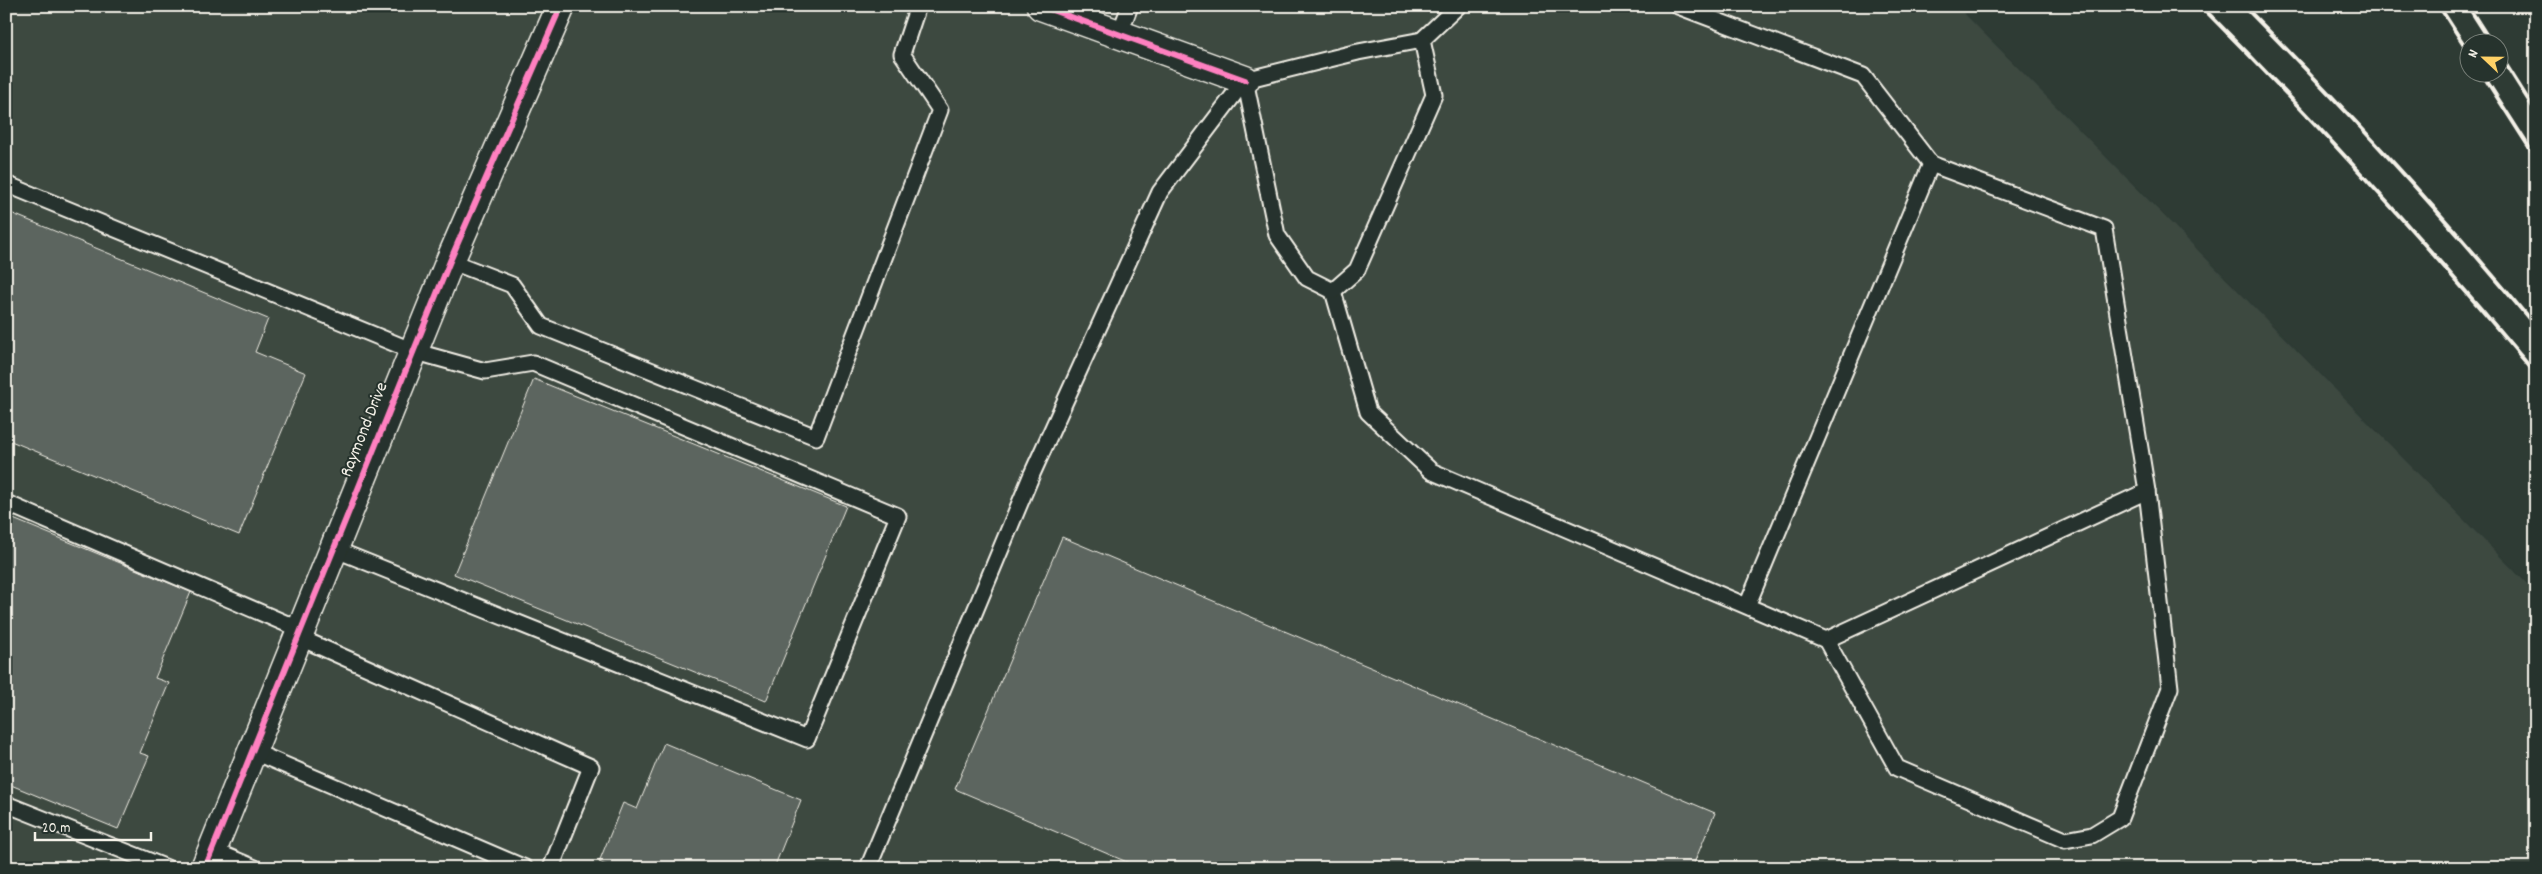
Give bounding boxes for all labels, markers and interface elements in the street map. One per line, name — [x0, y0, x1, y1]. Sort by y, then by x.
north arrow — [2460, 32, 2510, 82]
text: N — [2463, 47, 2484, 61]
street label: Raymond Drive — [335, 379, 395, 481]
scale bar — [35, 809, 151, 841]
text: 20 m — [42, 818, 70, 840]

